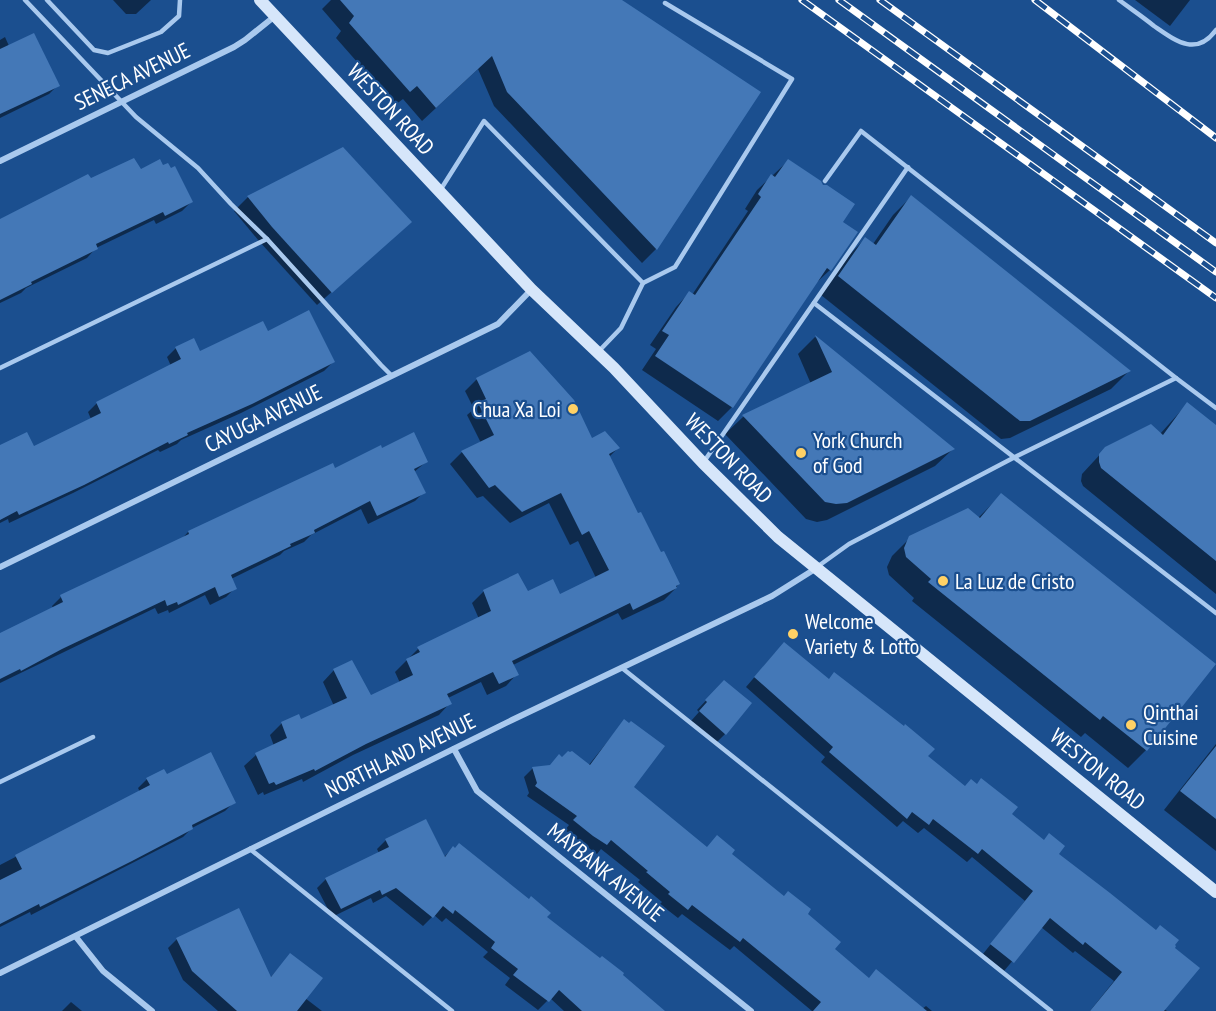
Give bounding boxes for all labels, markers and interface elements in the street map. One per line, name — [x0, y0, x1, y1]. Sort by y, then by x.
street label: SENECA AVENUE — [70, 36, 194, 116]
street label: WESTON ROAD — [342, 57, 440, 161]
street label: CAYUGA AVENUE — [200, 378, 326, 458]
place label: Chua Xa Loi — [472, 395, 561, 423]
marker: Chua Xa Loi — [566, 402, 580, 416]
street label: WESTON ROAD — [679, 407, 779, 509]
place label: York Church of God — [813, 426, 902, 479]
marker: York Church of God — [794, 446, 808, 460]
place label: La Luz de Cristo — [955, 567, 1074, 595]
marker: La Luz de Cristo — [936, 574, 950, 588]
place label: Welcome Variety & Lotto — [804, 607, 919, 660]
marker: Welcome Variety & Lotto — [786, 627, 800, 641]
place label: Qinthai Cuisine — [1143, 698, 1199, 751]
street label: NORTHLAND AVENUE — [320, 706, 480, 804]
marker: Qinthai Cuisine — [1124, 718, 1138, 732]
street label: WESTON ROAD — [1045, 722, 1151, 816]
street label: MAYBANK AVENUE — [542, 816, 670, 928]

